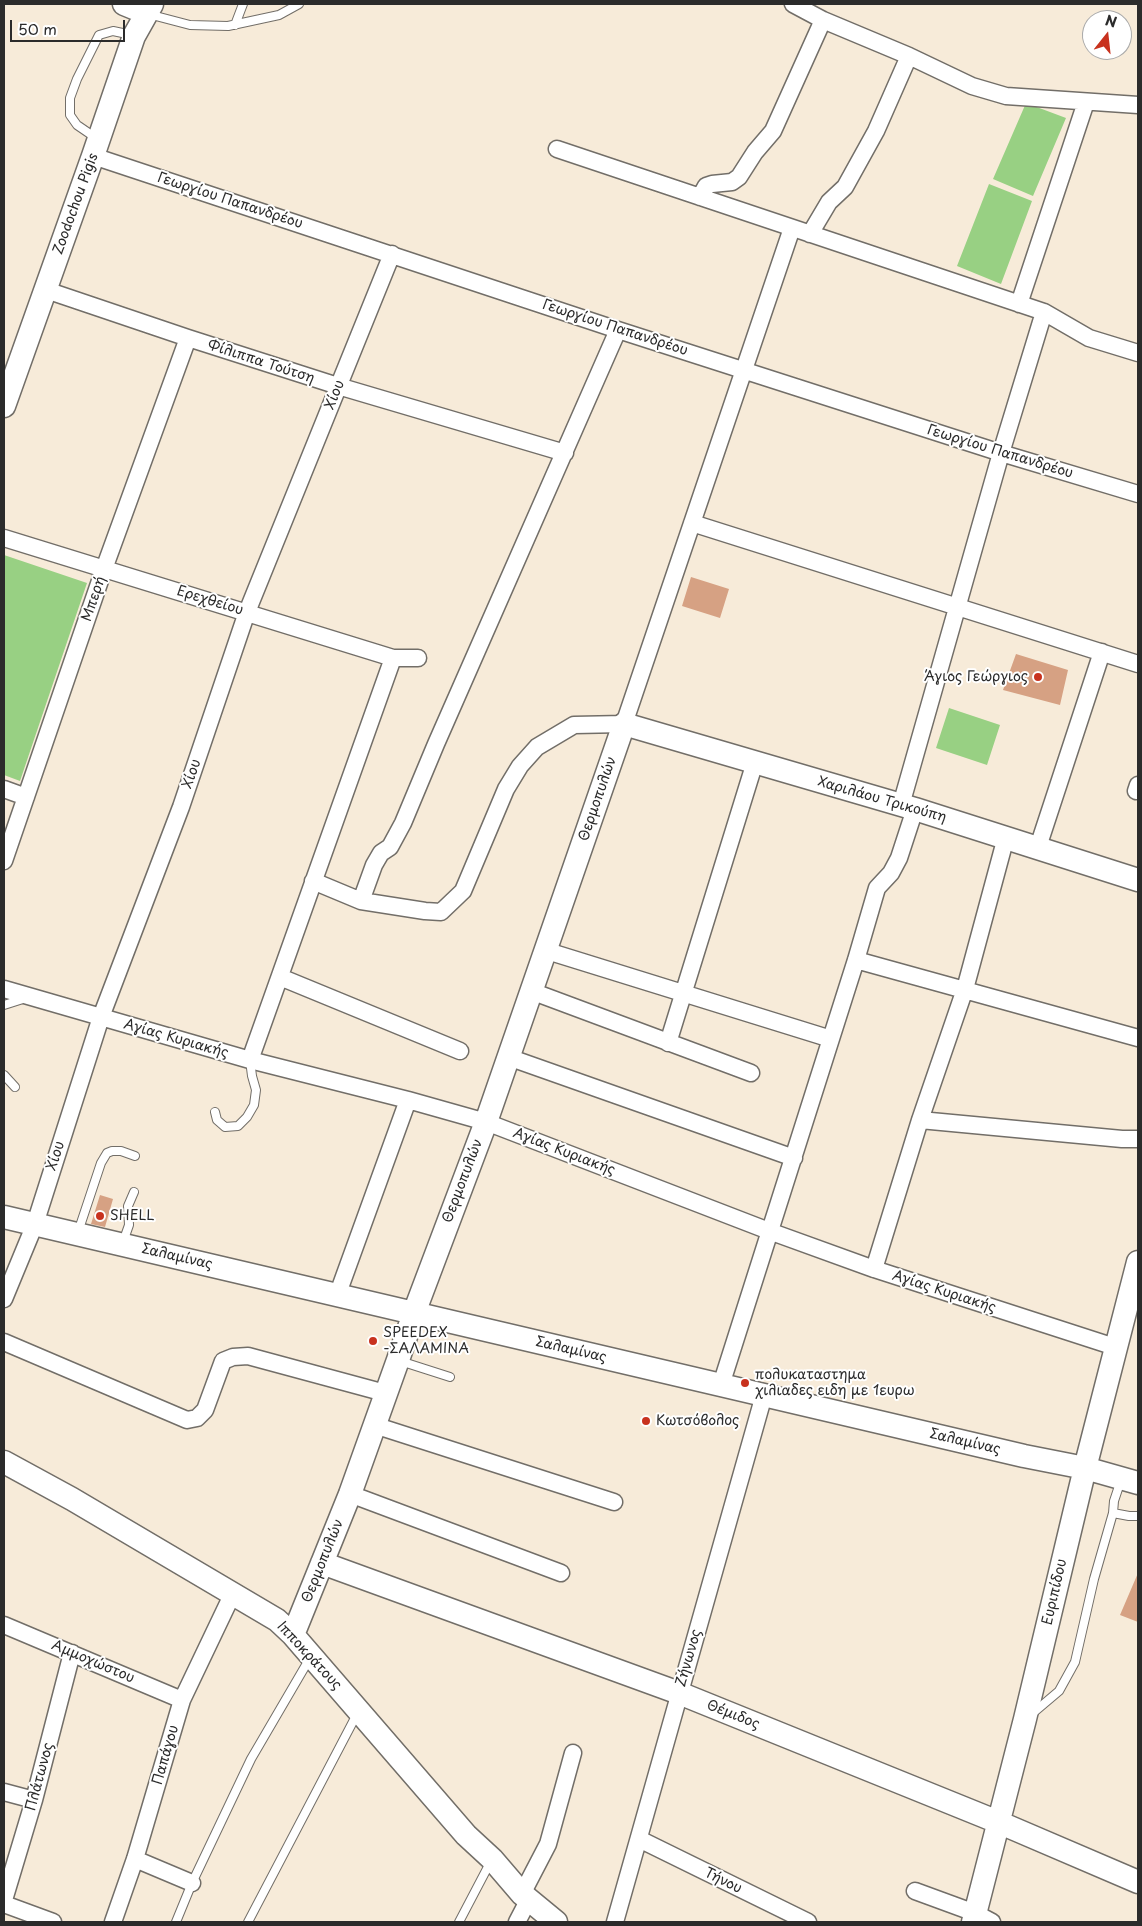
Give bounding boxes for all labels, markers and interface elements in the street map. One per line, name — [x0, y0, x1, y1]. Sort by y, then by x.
text: N — [1103, 9, 1119, 33]
scale bar — [12, 10, 128, 42]
north arrow — [1082, 10, 1132, 60]
text: 50 m — [18, 17, 57, 40]
street label: Zoodochou Pigis — [50, 151, 102, 257]
street label: Γεωργίου Παπανδρέου — [155, 170, 305, 232]
street label: Γεωργίου Παπανδρέου — [540, 297, 690, 359]
street label: Φίλιππα Τούτση — [205, 337, 317, 387]
street label: Χίου — [322, 378, 348, 412]
street label: Γεωργίου Παπανδρέου — [925, 422, 1075, 482]
street label: Μπερή — [78, 574, 110, 624]
street label: Ερεχθείου — [175, 583, 245, 619]
place label: Άγιος Γεώργιος — [924, 669, 1028, 685]
marker: Άγιος Γεώργιος — [1032, 671, 1044, 683]
street label: Θερμοπυλών — [576, 754, 620, 844]
street label: Χίου — [179, 757, 205, 791]
street label: Χαριλάου Τρικούπη — [816, 774, 948, 826]
street label: Αγίας Κυριακής — [122, 1016, 230, 1062]
street label: Αγίας Κυριακής — [511, 1125, 617, 1179]
street label: Θερμοπυλών — [439, 1137, 487, 1225]
street label: Χίου — [43, 1139, 69, 1173]
place label: SHELL — [110, 1208, 155, 1224]
marker: SHELL — [94, 1210, 106, 1222]
street label: Σαλαμίνας — [140, 1241, 214, 1273]
street label: Αγίας Κυριακής — [890, 1267, 998, 1317]
place label: SPEEDEX -ΣΑΛΑΜΙΝΑ — [383, 1325, 469, 1358]
street label: Σαλαμίνας — [534, 1334, 608, 1366]
marker: SPEEDEX -ΣΑΛΑΜΙΝΑ — [367, 1335, 379, 1347]
place label: πολυκαταστημα χιλιαδες ειδη με 1ευρω — [755, 1367, 915, 1400]
marker: πολυκαταστημα χιλιαδες ειδη με 1ευρω — [739, 1377, 751, 1389]
place label: Κωτσόβολος — [656, 1413, 739, 1429]
marker: Κωτσόβολος — [640, 1415, 652, 1427]
street label: Σαλαμίνας — [928, 1426, 1002, 1458]
street label: Θερμοπυλών — [299, 1517, 347, 1605]
street label: Ευριπίδου — [1039, 1557, 1071, 1627]
street label: Ιπποκράτους — [273, 1618, 345, 1694]
street label: Ζήνωνος — [673, 1627, 705, 1689]
street label: Αμμοχώστου — [49, 1637, 137, 1687]
street label: Θέμιδος — [704, 1697, 762, 1733]
street label: Παπάγου — [149, 1723, 183, 1787]
street label: Πλάτωνος — [23, 1741, 57, 1813]
street label: Τήνου — [701, 1865, 745, 1897]

